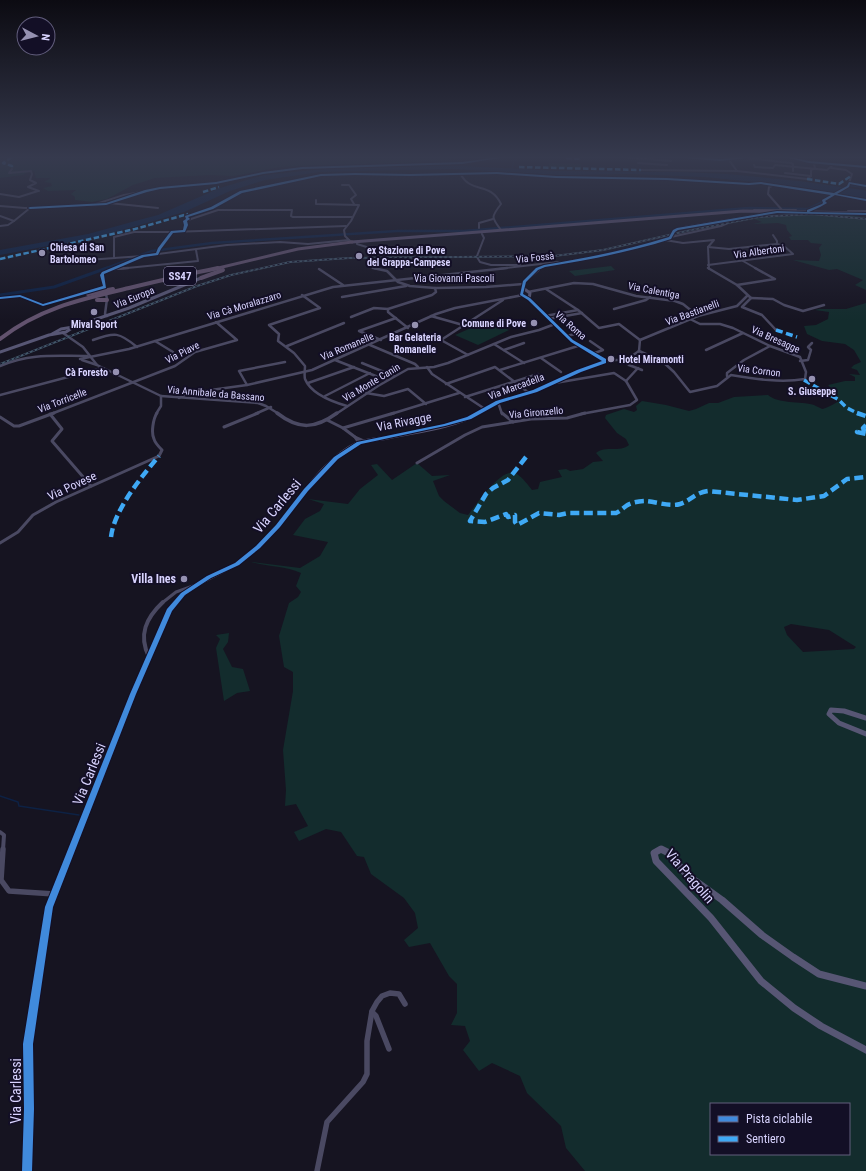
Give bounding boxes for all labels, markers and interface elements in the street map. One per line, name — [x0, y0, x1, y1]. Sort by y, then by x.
north arrow — [16, 16, 56, 56]
text: N — [39, 33, 52, 42]
place label: Chiesa di San Bartolomeo — [50, 242, 104, 265]
street label: Via Albertoni — [733, 243, 785, 260]
place label: ex Stazione di Pove del Grappa-Campese — [367, 245, 451, 268]
marker: Chiesa di San Bartolomeo — [37, 248, 47, 258]
street label: Via Fossà — [515, 250, 555, 265]
marker: ex Stazione di Pove del Grappa-Campese — [354, 251, 364, 261]
road number: SS47 — [164, 267, 196, 285]
street label: Via Giovanni Pascoli — [414, 273, 494, 284]
street label: Via Calentiga — [627, 280, 681, 301]
street label: Via Europa — [112, 284, 156, 311]
street label: Via Cà Moralazzaro — [206, 289, 282, 322]
street label: Via Bastianelli — [664, 298, 720, 327]
marker: Mival Sport — [89, 307, 99, 317]
street label: Via Roma — [553, 309, 589, 342]
place label: Comune di Pove — [461, 318, 526, 329]
marker: Comune di Pove — [529, 318, 539, 328]
place label: Mival Sport — [71, 319, 117, 330]
marker: Bar Gelateria Romanelle — [410, 320, 420, 330]
street label: Via Bresagge — [750, 324, 802, 355]
street label: Via Romanelle — [319, 330, 376, 363]
place label: Bar Gelateria Romanelle — [389, 332, 441, 355]
street label: Via Piave — [163, 339, 201, 366]
marker: Hotel Miramonti — [606, 354, 616, 364]
place label: Hotel Miramonti — [619, 354, 684, 365]
street label: Via Monte Canin — [341, 361, 402, 404]
street label: Via Cornon — [737, 362, 781, 379]
place label: Cà Foresto — [65, 367, 108, 378]
marker: Cà Foresto — [111, 367, 121, 377]
street label: Via Marcadella — [487, 371, 546, 402]
marker: S. Giuseppe — [807, 374, 817, 384]
street label: Via Annibale da Bassano — [167, 384, 265, 403]
street label: Via Torricelle — [36, 386, 88, 415]
place label: S. Giuseppe — [788, 386, 836, 397]
street label: Via Gironzello — [508, 405, 564, 420]
street label: Via Rivagge — [375, 410, 433, 434]
street label: Via Povese — [45, 468, 99, 503]
street label: Via Carlessi — [250, 476, 304, 536]
place label: Villa Ines — [131, 572, 177, 586]
marker: Villa Ines — [179, 574, 189, 584]
street label: Via Carlessi — [69, 741, 109, 807]
street label: Via Pragolin — [662, 846, 718, 906]
street label: Via Carlessi — [8, 1058, 24, 1124]
legend — [710, 1103, 850, 1155]
text: Pista ciclabile — [746, 1112, 813, 1126]
text: Sentiero — [746, 1132, 785, 1146]

